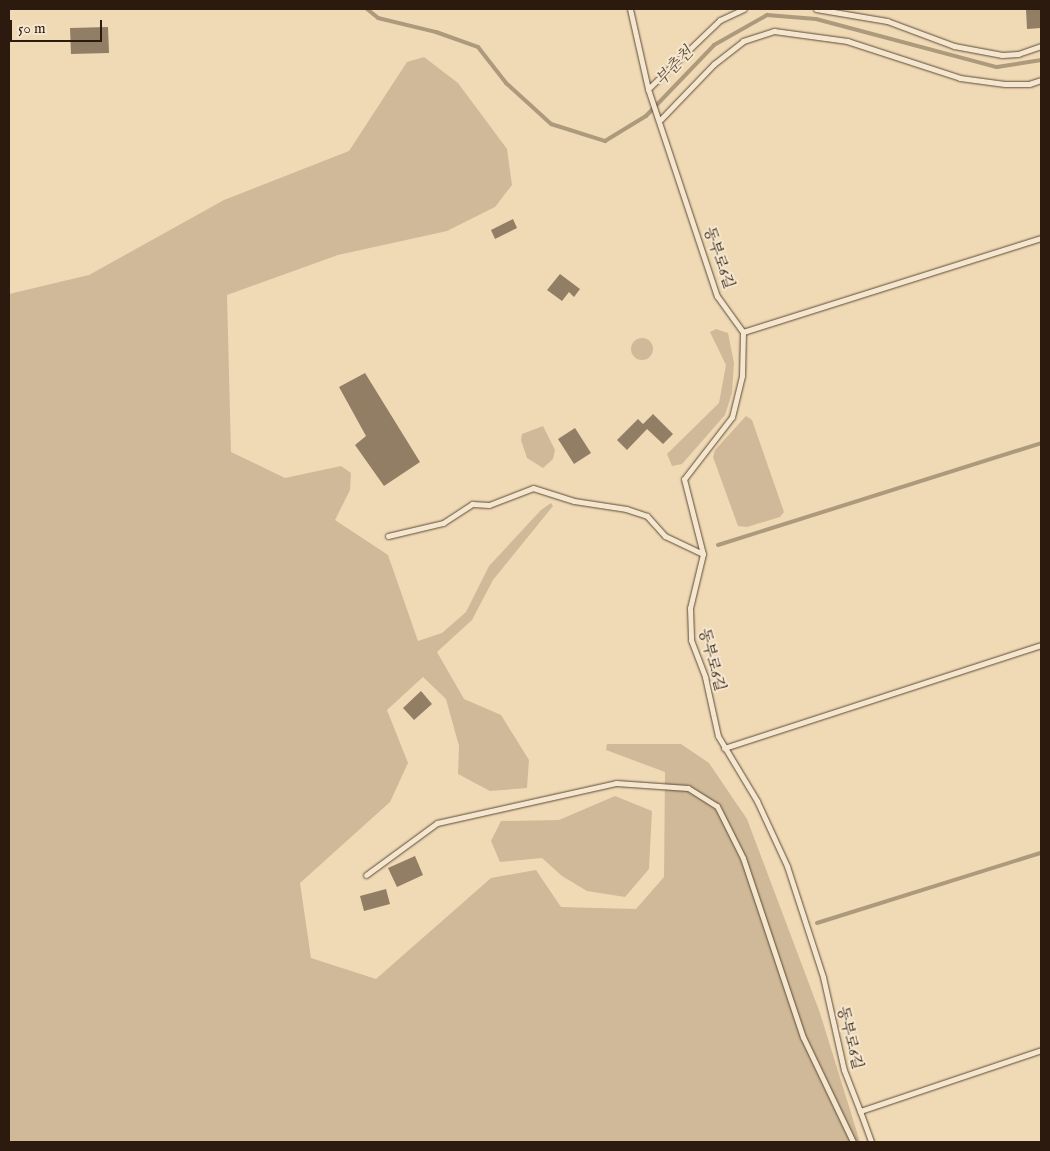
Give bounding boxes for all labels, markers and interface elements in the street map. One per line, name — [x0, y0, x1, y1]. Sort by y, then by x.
scale bar — [12, 10, 105, 42]
text: 50 m — [18, 19, 46, 38]
water label: 부춘천 — [652, 44, 698, 90]
street label: 동부로6길 — [700, 225, 738, 291]
street label: 동부로6길 — [695, 627, 729, 693]
street label: 동부로6길 — [833, 1005, 867, 1071]

